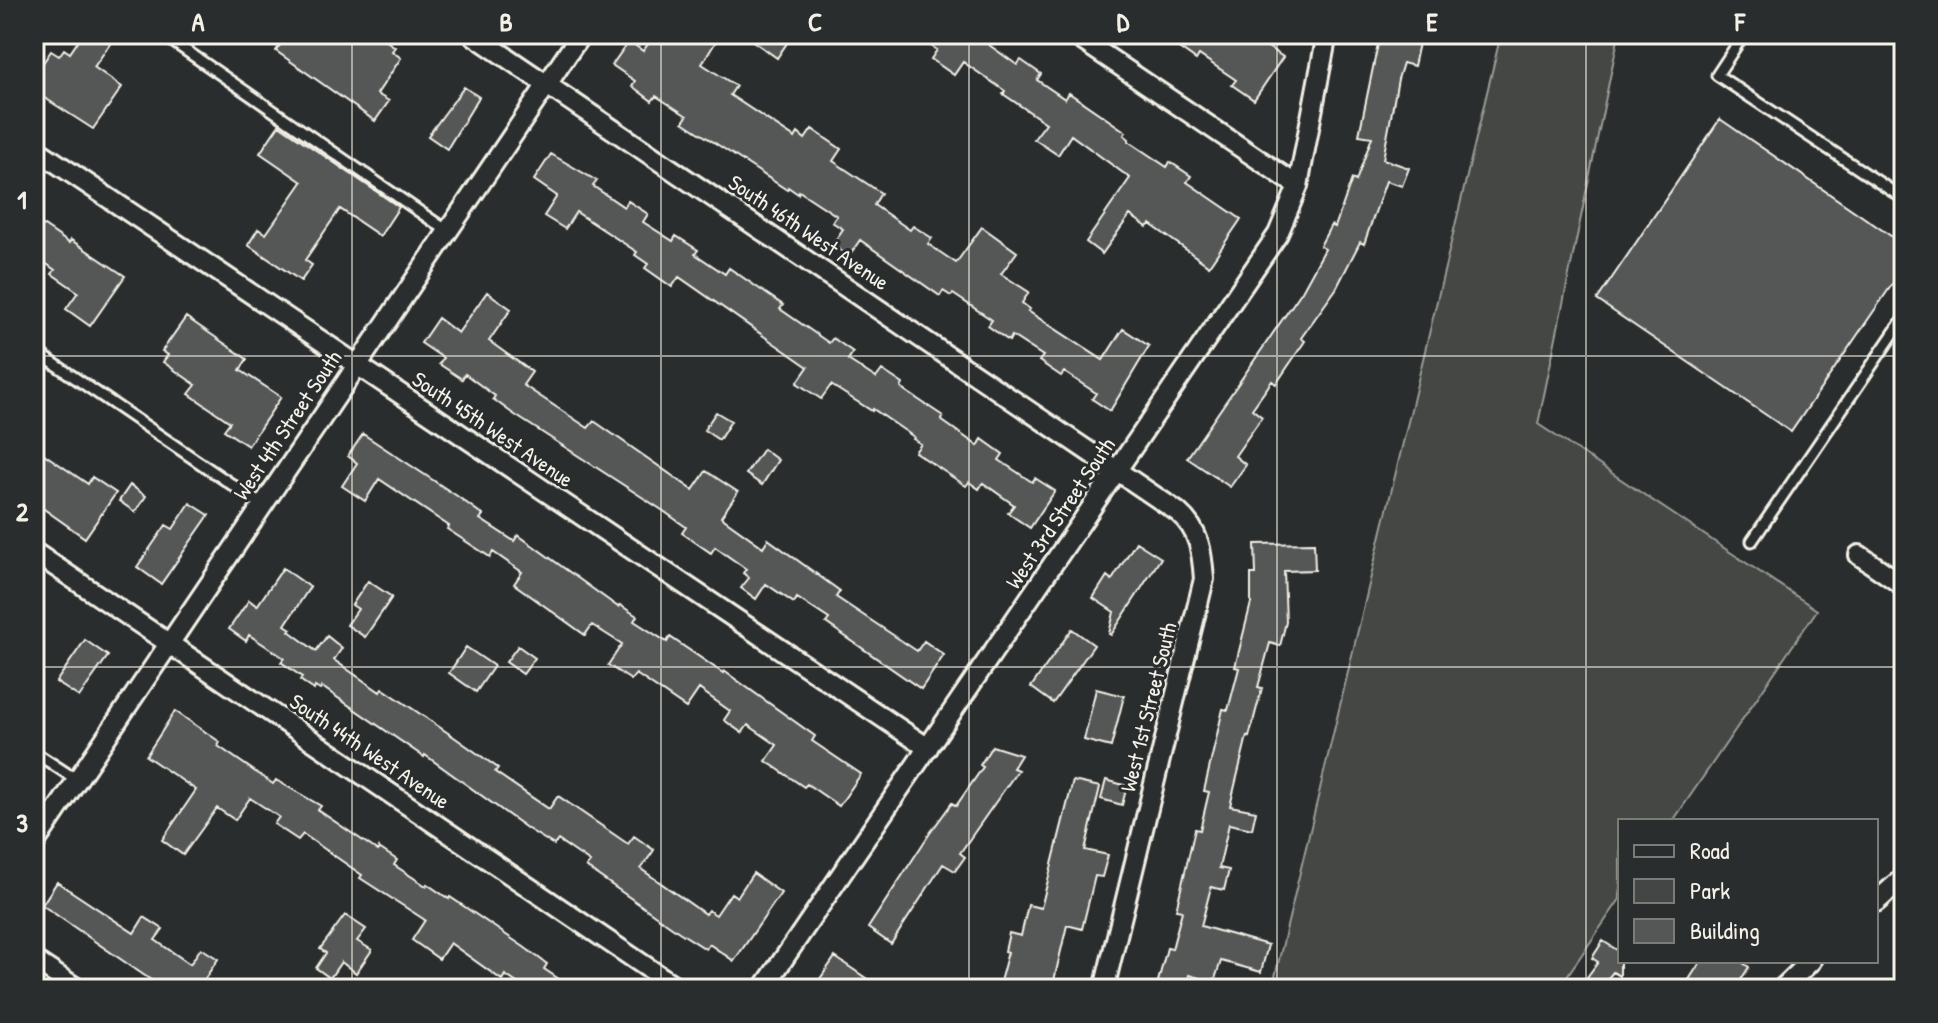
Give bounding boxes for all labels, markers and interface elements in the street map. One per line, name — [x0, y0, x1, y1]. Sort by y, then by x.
text: A — [192, 4, 205, 39]
text: B — [499, 4, 513, 39]
text: C — [808, 4, 822, 39]
text: D — [1117, 4, 1130, 39]
text: E — [1426, 4, 1438, 39]
text: F — [1734, 4, 1746, 39]
street label: South 46th West Avenue — [723, 167, 895, 297]
text: 1 — [17, 182, 27, 217]
street label: West 4th Street South — [226, 344, 348, 506]
street label: South 45th West Avenue — [407, 364, 580, 494]
street label: West 3rd Street South — [998, 432, 1122, 594]
text: 2 — [16, 494, 29, 529]
street label: West 1st Street South — [1112, 619, 1184, 795]
street label: South 44th West Avenue — [284, 686, 456, 816]
text: 3 — [16, 805, 28, 840]
legend — [1618, 819, 1878, 963]
text: Road — [1690, 834, 1729, 866]
text: Park — [1690, 874, 1730, 906]
text: Building — [1690, 914, 1760, 946]

